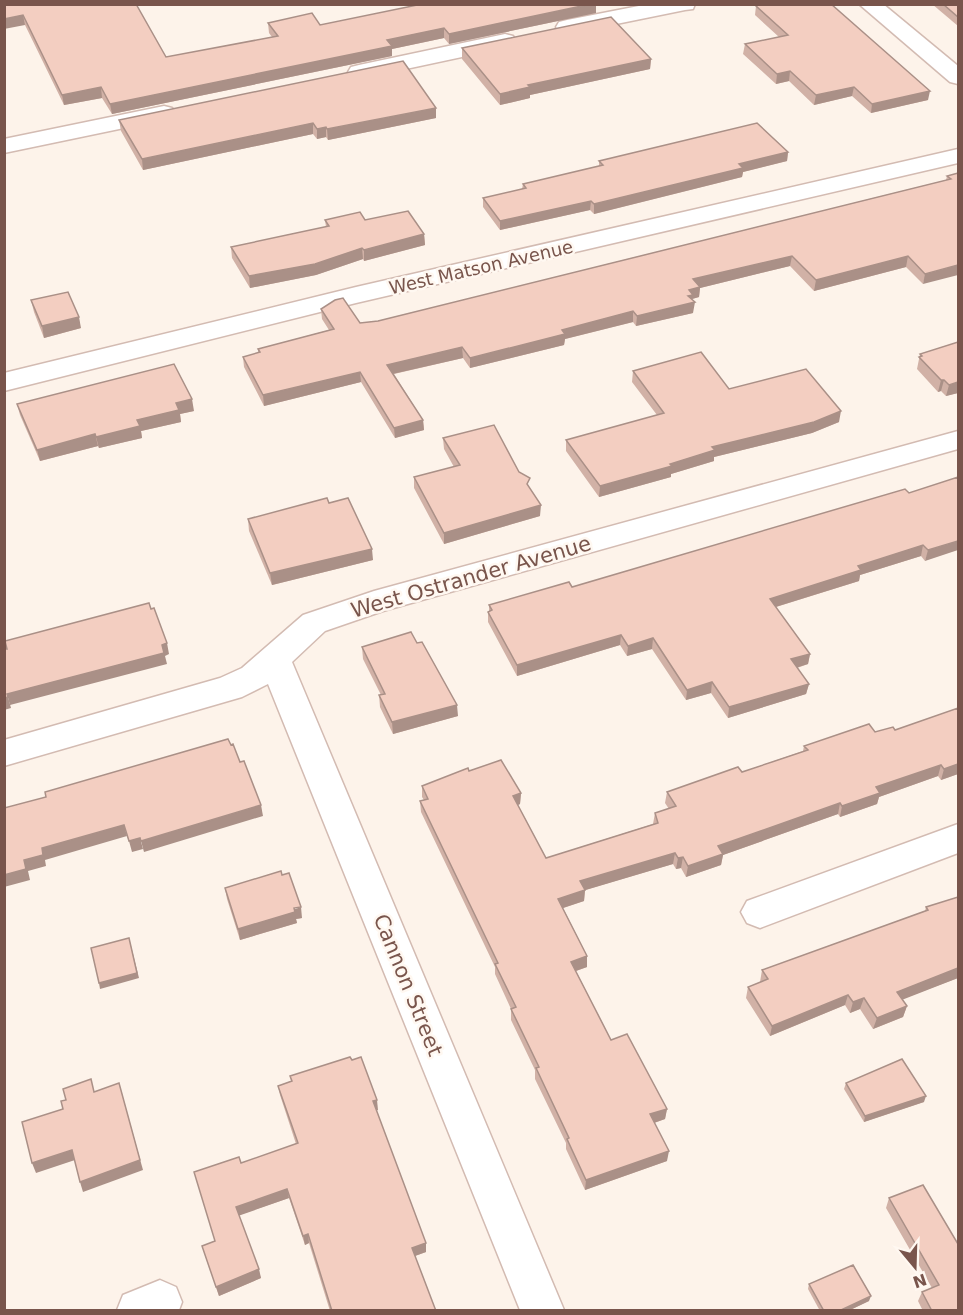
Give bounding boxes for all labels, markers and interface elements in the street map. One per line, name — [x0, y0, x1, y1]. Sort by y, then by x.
street label: West Matson Avenue — [387, 236, 575, 298]
street label: West Ostrander Avenue — [348, 531, 594, 623]
street label: Cannon Street — [369, 911, 447, 1059]
north arrow — [885, 1237, 945, 1297]
text: N — [910, 1270, 929, 1292]

